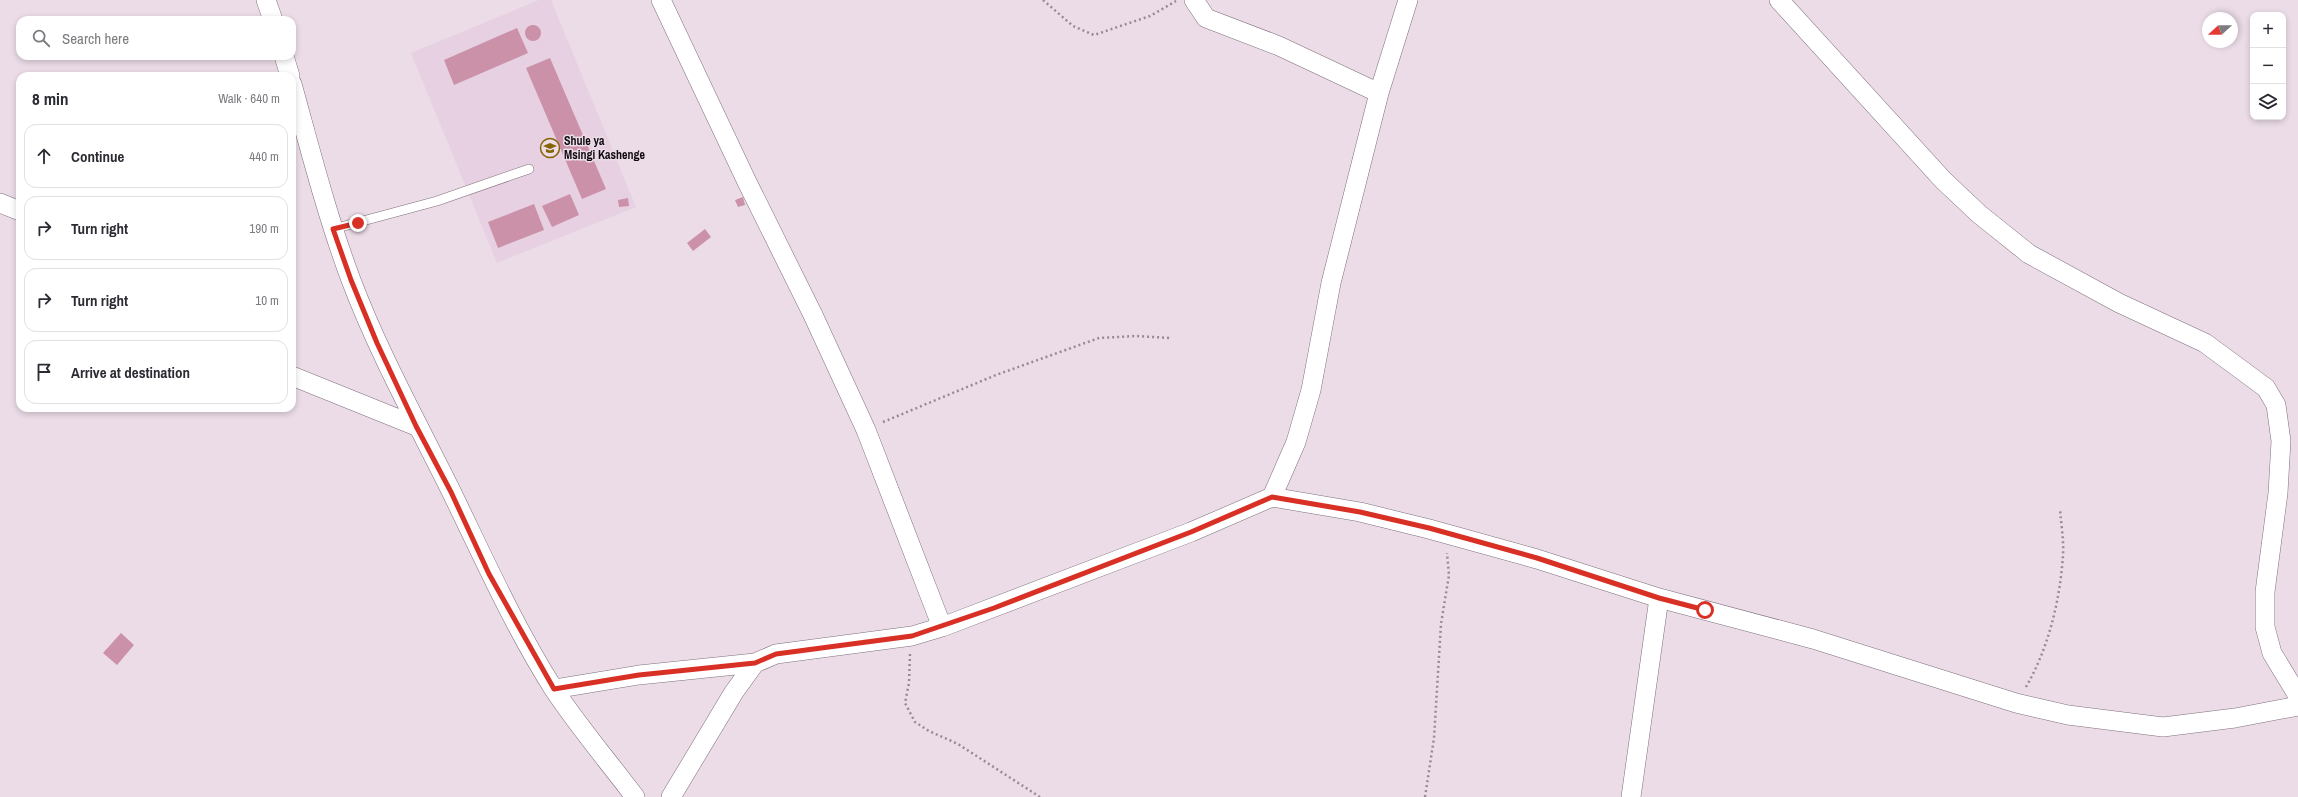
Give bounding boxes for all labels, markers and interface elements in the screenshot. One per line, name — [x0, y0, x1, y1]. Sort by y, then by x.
north arrow — [2202, 12, 2238, 48]
map controls — [2250, 12, 2286, 120]
button: + — [2250, 12, 2286, 48]
search box — [16, 16, 296, 60]
icon: search — [30, 27, 52, 49]
text: Search here — [62, 28, 129, 49]
button: − — [2250, 48, 2286, 84]
button: layers — [2250, 84, 2286, 120]
text: 8 min — [32, 87, 68, 110]
text: Walk · 640 m — [218, 90, 280, 107]
place label: Shule ya Msingi Kashenge — [564, 133, 645, 163]
school or university icon: Shule ya Msingi Kashenge — [539, 137, 561, 159]
icon: ahead — [33, 145, 55, 167]
text: Continue — [71, 146, 124, 167]
text: 440 m — [249, 148, 279, 165]
route end — [349, 214, 367, 232]
icon: right — [33, 217, 55, 239]
text: Turn right — [71, 218, 128, 239]
text: 190 m — [249, 220, 279, 237]
icon: right — [33, 289, 55, 311]
text: Turn right — [71, 290, 128, 311]
text: 10 m — [255, 292, 279, 309]
icon: arrive — [33, 361, 55, 383]
text: Arrive at destination — [71, 362, 190, 383]
route start — [1696, 601, 1714, 619]

